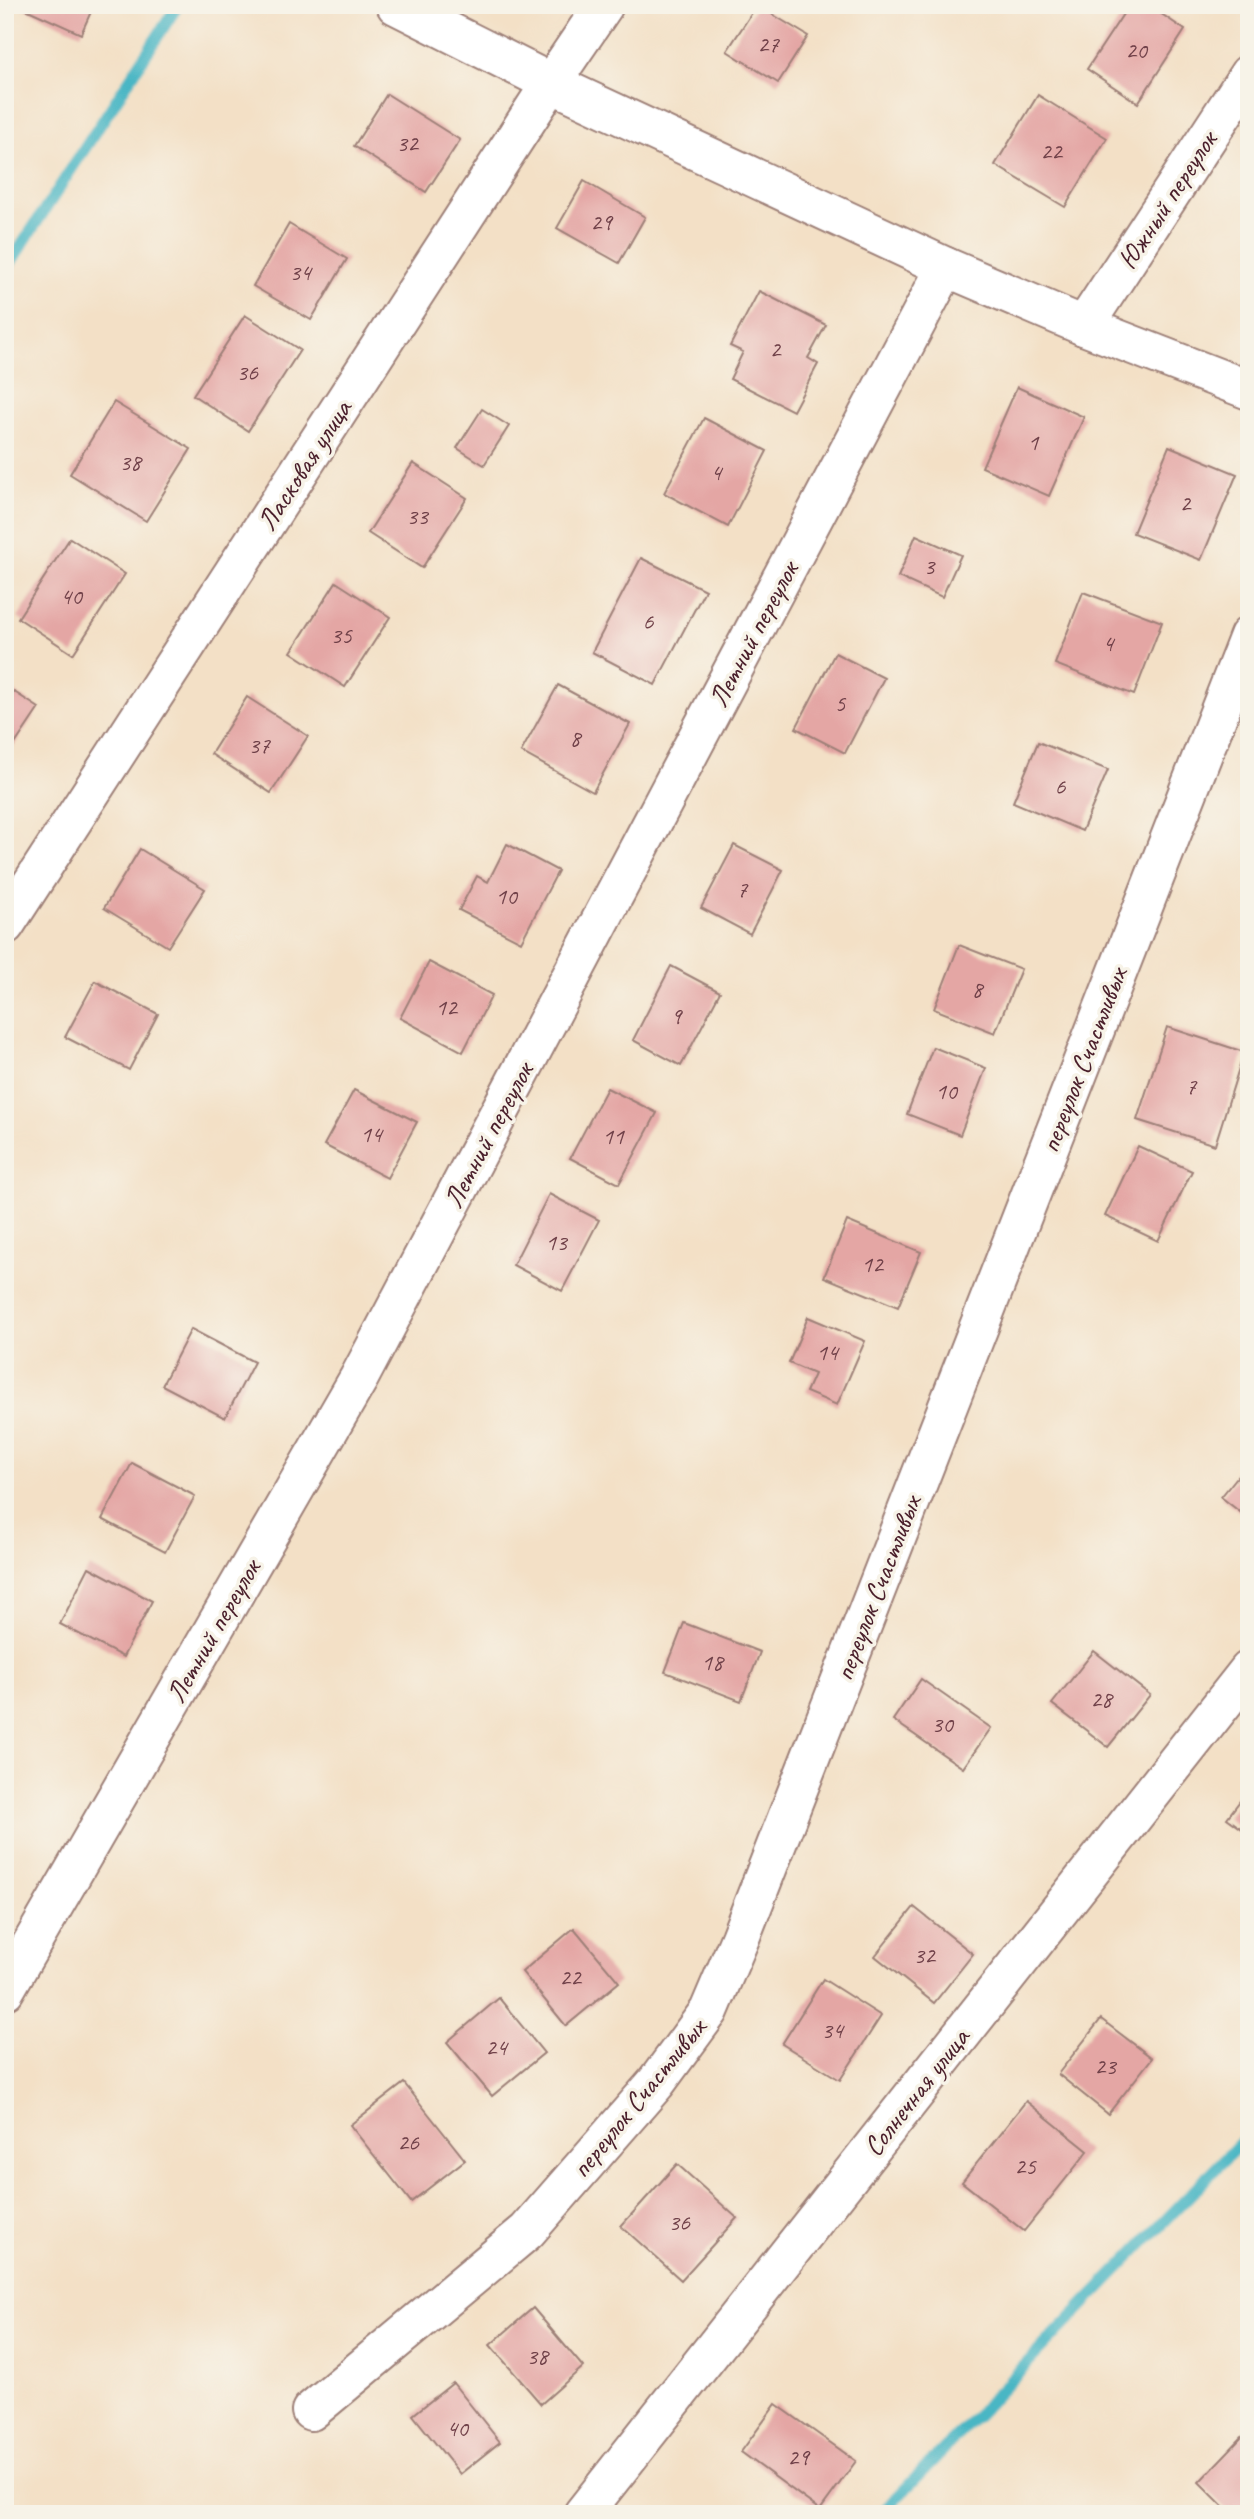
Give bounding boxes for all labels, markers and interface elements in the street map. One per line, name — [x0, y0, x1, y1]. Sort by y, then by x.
house number: 27 — [757, 29, 780, 59]
house number: 20 — [1125, 35, 1149, 65]
street label: Южный переулок — [1110, 122, 1226, 275]
house number: 32 — [396, 128, 420, 158]
house number: 22 — [1040, 136, 1064, 166]
house number: 29 — [590, 207, 614, 237]
house number: 34 — [289, 257, 313, 287]
house number: 2 — [770, 334, 783, 364]
house number: 36 — [236, 357, 259, 387]
street label: Ласковая улица — [249, 392, 360, 537]
house number: 1 — [1028, 427, 1040, 457]
house number: 38 — [119, 447, 143, 477]
house number: 4 — [711, 457, 724, 487]
house number: 2 — [1180, 488, 1193, 518]
house number: 33 — [406, 501, 430, 531]
house number: 3 — [924, 551, 937, 581]
street label: Летний переулок — [700, 553, 807, 713]
house number: 40 — [60, 581, 84, 611]
house number: 6 — [643, 606, 655, 636]
house number: 35 — [330, 620, 353, 650]
house number: 4 — [1103, 628, 1116, 658]
house number: 5 — [835, 688, 847, 718]
house number: 8 — [570, 723, 583, 753]
house number: 37 — [248, 730, 271, 760]
house number: 6 — [1055, 771, 1067, 801]
house number: 7 — [737, 874, 749, 904]
house number: 10 — [495, 881, 519, 911]
street label: переулок Счастливых — [1032, 960, 1135, 1157]
house number: 8 — [972, 974, 985, 1004]
house number: 12 — [435, 992, 459, 1022]
house number: 9 — [671, 1001, 684, 1031]
street label: Летний переулок — [435, 1054, 542, 1214]
house number: 7 — [1186, 1071, 1198, 1101]
house number: 10 — [935, 1076, 959, 1106]
house number: 14 — [360, 1119, 384, 1149]
house number: 11 — [602, 1121, 625, 1151]
house number: 13 — [545, 1227, 569, 1257]
house number: 12 — [861, 1249, 885, 1279]
house number: 14 — [816, 1337, 840, 1367]
street label: переулок Счастливых — [826, 1488, 929, 1685]
street label: Летний переулок — [158, 1551, 269, 1709]
house number: 18 — [701, 1647, 725, 1677]
house number: 28 — [1090, 1684, 1114, 1714]
house number: 30 — [931, 1709, 955, 1739]
house number: 32 — [913, 1940, 937, 1970]
house number: 22 — [559, 1962, 583, 1992]
street label: переулок Счастливых — [563, 2009, 715, 2185]
house number: 34 — [821, 2015, 845, 2045]
street label: Солнечная улица — [855, 2020, 978, 2163]
house number: 24 — [485, 2032, 509, 2062]
house number: 23 — [1094, 2051, 1118, 2081]
house number: 26 — [397, 2127, 420, 2157]
house number: 25 — [1014, 2151, 1037, 2181]
house number: 36 — [668, 2207, 691, 2237]
house number: 38 — [526, 2341, 550, 2371]
house number: 40 — [446, 2413, 470, 2443]
house number: 29 — [787, 2442, 811, 2472]

